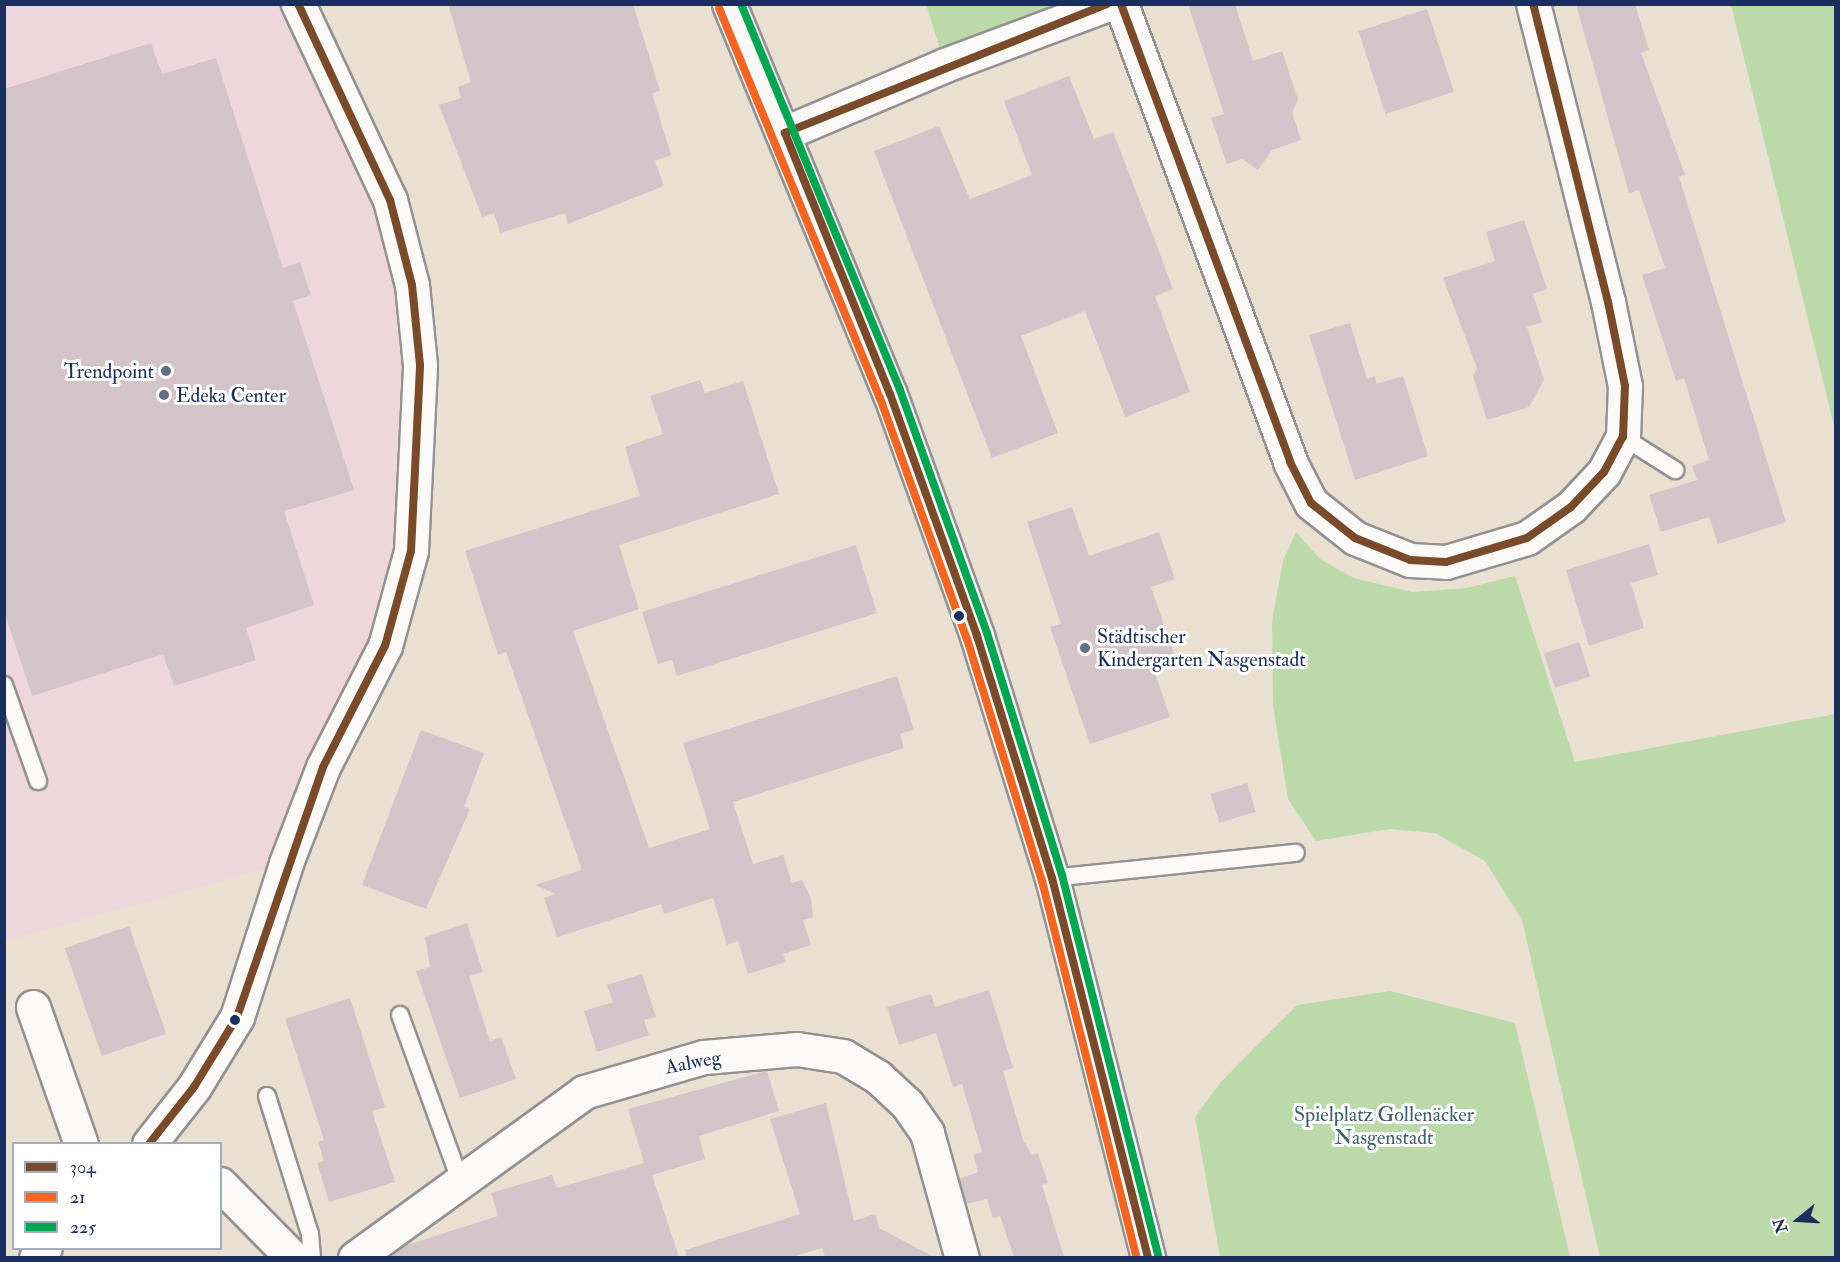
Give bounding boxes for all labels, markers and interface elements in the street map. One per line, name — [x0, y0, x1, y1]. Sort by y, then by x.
place label: Trendpoint — [64, 359, 154, 383]
marker: Trendpoint — [159, 364, 173, 378]
place label: Edeka Center — [176, 383, 286, 407]
marker: Edeka Center — [157, 388, 171, 402]
unlabelled marker — [953, 610, 965, 622]
place label: Städtischer Kindergarten Nasgenstadt — [1097, 624, 1306, 671]
marker: Städtischer Kindergarten Nasgenstadt — [1078, 641, 1092, 655]
unlabelled marker — [229, 1014, 241, 1026]
street label: Aalweg — [663, 1045, 723, 1079]
park label: Spielplatz Gollenäcker Nasgenstadt — [1294, 1102, 1474, 1149]
legend — [12, 1142, 222, 1250]
text: 304 — [70, 1156, 96, 1179]
text: 21 — [70, 1186, 86, 1209]
north arrow — [1768, 1190, 1828, 1250]
text: 225 — [70, 1216, 96, 1239]
text: N — [1769, 1216, 1793, 1235]

